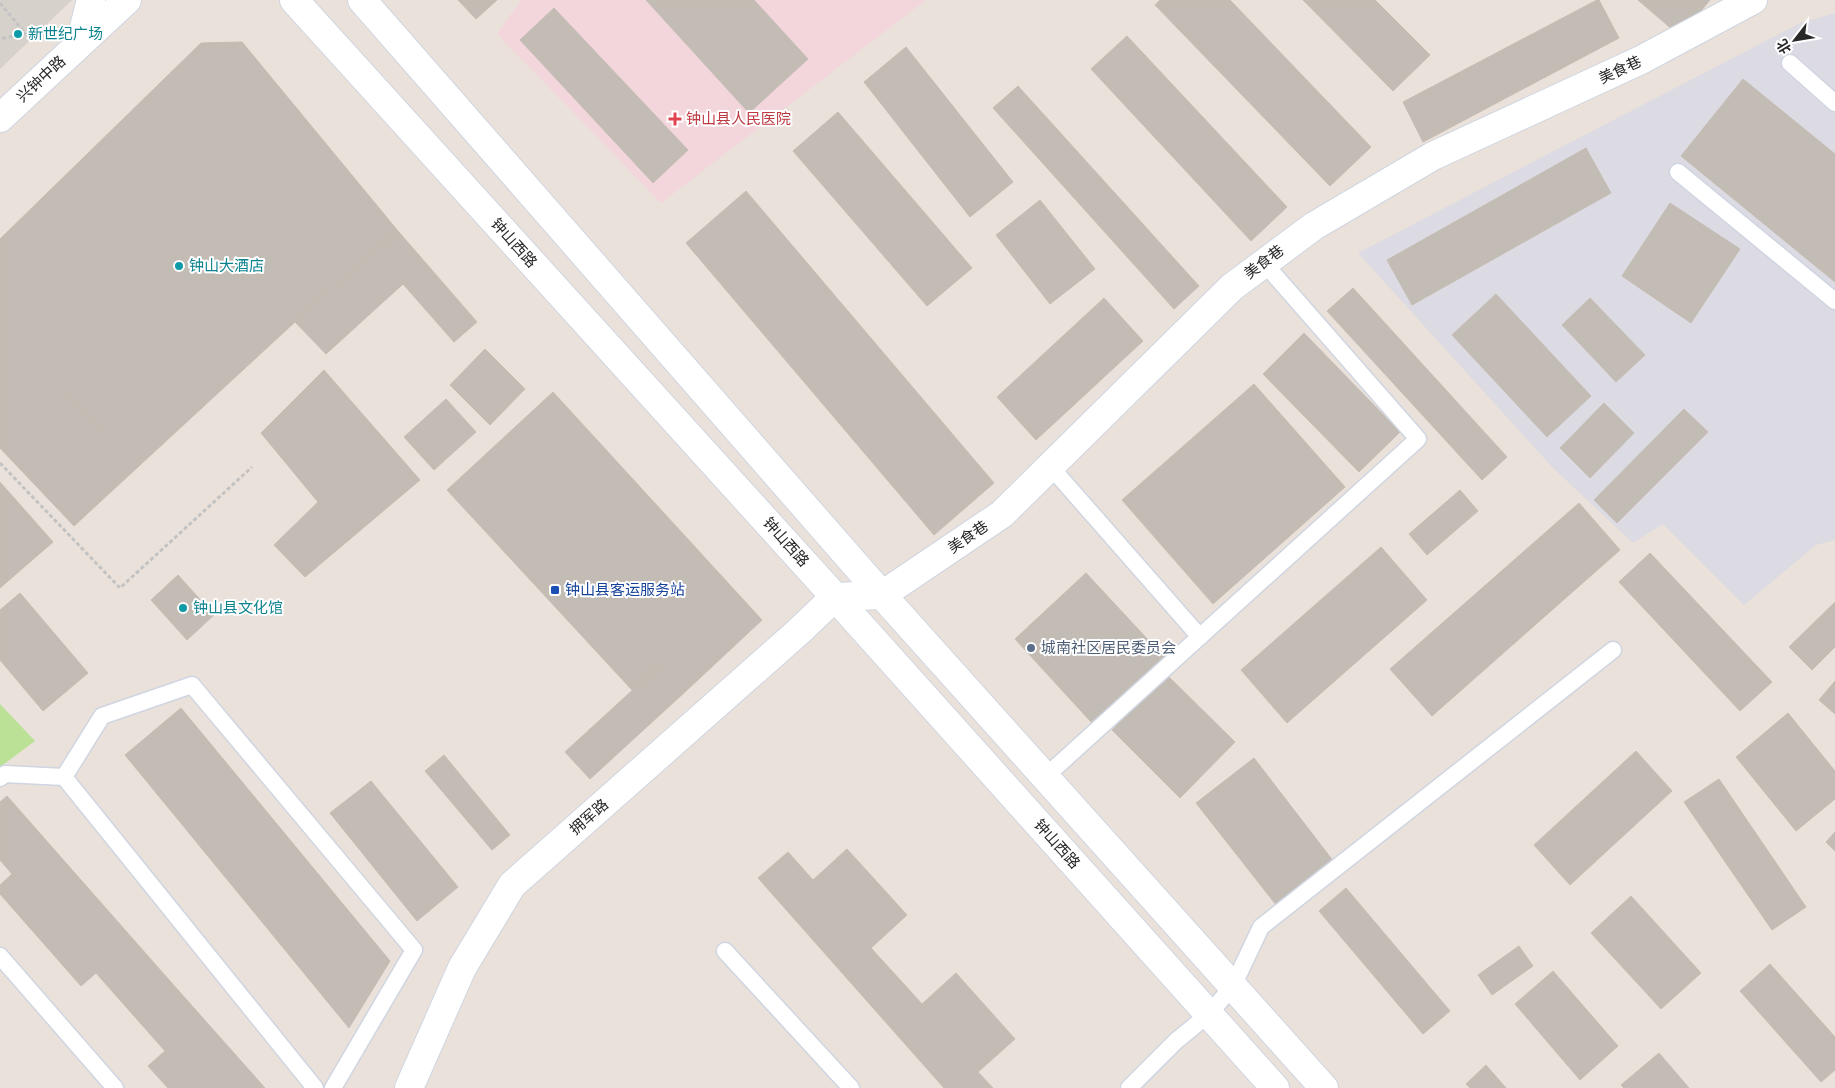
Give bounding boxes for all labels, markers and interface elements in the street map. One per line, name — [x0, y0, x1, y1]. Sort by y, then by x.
north arrow — [1770, 15, 1820, 65]
place label: 新世纪广场 — [28, 25, 103, 43]
marker: 新世纪广场 — [12, 28, 24, 40]
text: 北 — [1773, 37, 1794, 57]
street label: 兴钟中路 — [13, 52, 69, 106]
street label: 美食巷 — [1596, 52, 1644, 88]
place label: 钟山县人民医院 — [686, 110, 791, 128]
marker: 钟山县人民医院 — [668, 112, 682, 126]
street label: 钟山西路 — [487, 215, 541, 271]
street label: 美食巷 — [1241, 241, 1287, 283]
place label: 钟山大酒店 — [189, 257, 264, 275]
marker: 钟山大酒店 — [173, 260, 185, 272]
street label: 钟山西路 — [759, 514, 813, 570]
street label: 美食巷 — [944, 517, 992, 557]
place label: 钟山县客运服务站 — [565, 581, 685, 599]
marker: 钟山县客运服务站 — [549, 584, 561, 596]
place label: 钟山县文化馆 — [193, 599, 283, 617]
marker: 钟山县文化馆 — [177, 602, 189, 614]
place label: 城南社区居民委员会 — [1041, 639, 1176, 657]
marker: 城南社区居民委员会 — [1025, 642, 1037, 654]
street label: 拥军路 — [566, 795, 612, 839]
street label: 钟山西路 — [1030, 816, 1084, 872]

